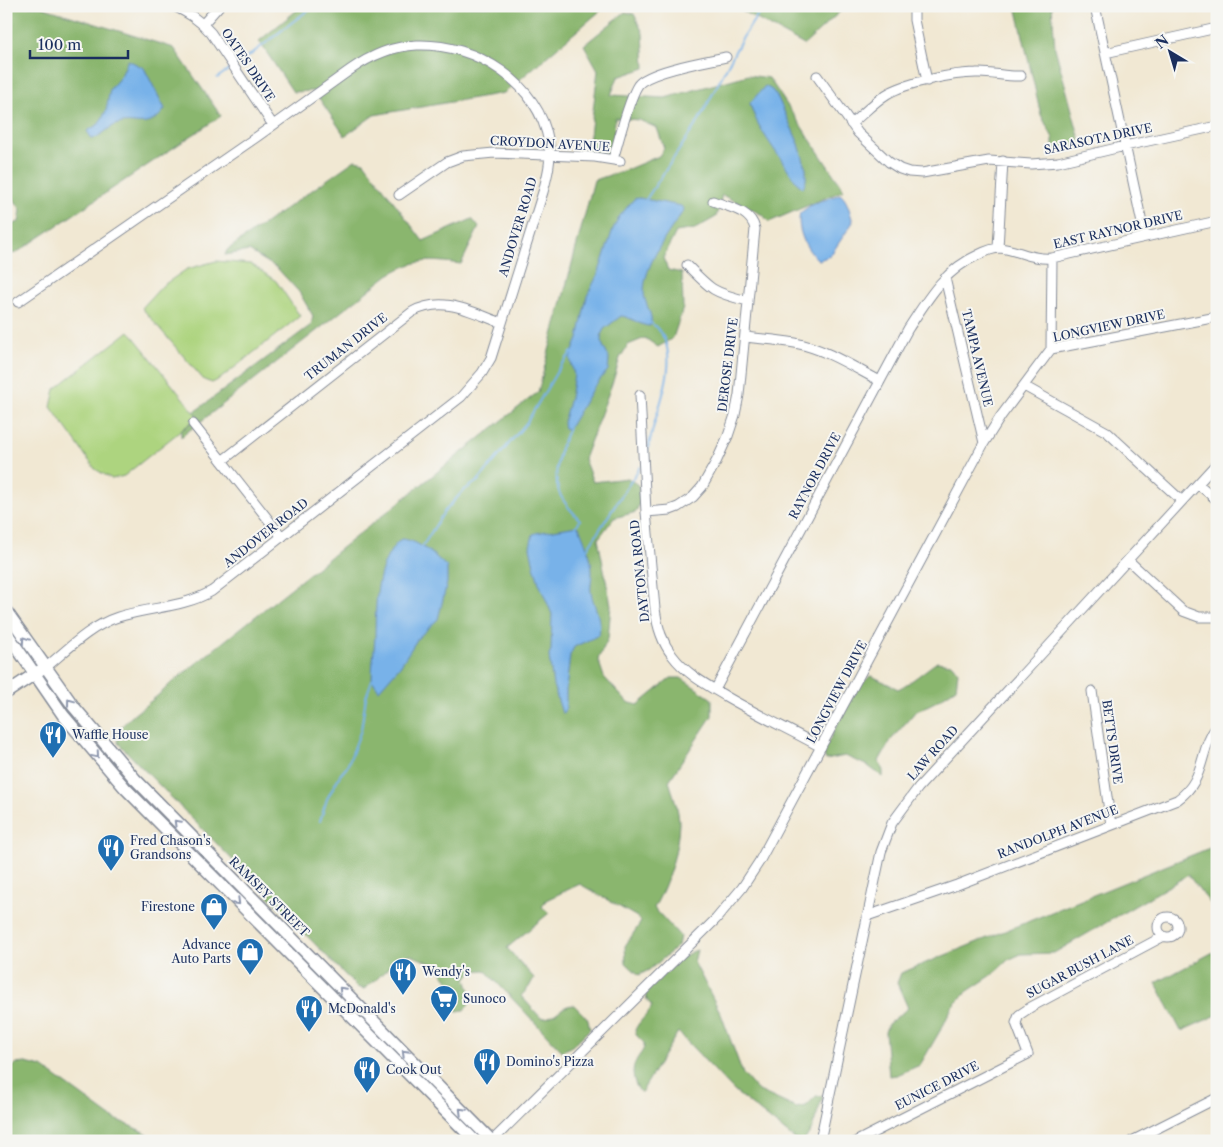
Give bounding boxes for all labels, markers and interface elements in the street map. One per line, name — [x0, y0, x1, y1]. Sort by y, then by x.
street label: OATES DRIVE — [218, 25, 278, 104]
scale bar — [30, 28, 128, 60]
north arrow — [1146, 28, 1196, 78]
text: N — [1152, 31, 1172, 53]
text: 100 m — [38, 35, 81, 54]
street label: SARASOTA DRIVE — [1042, 120, 1153, 157]
street label: CROYDON AVENUE — [490, 133, 611, 154]
street label: ANDOVER ROAD — [495, 175, 540, 279]
street label: EAST RAYNOR DRIVE — [1052, 207, 1184, 252]
street label: LONGVIEW DRIVE — [1051, 306, 1166, 345]
street label: TAMPA AVENUE — [959, 308, 996, 408]
street label: TRUMAN DRIVE — [301, 310, 390, 384]
street label: DEROSE DRIVE — [714, 317, 741, 413]
street label: RAYNOR DRIVE — [785, 430, 844, 522]
street label: ANDOVER ROAD — [220, 495, 311, 571]
street label: DAYTONA ROAD — [627, 519, 652, 623]
one-way arrow — [22, 636, 32, 645]
street label: LONGVIEW DRIVE — [803, 638, 870, 746]
one-way arrow — [67, 699, 75, 708]
street label: BETTS DRIVE — [1099, 699, 1126, 785]
restaurant icon: Waffle House — [38, 720, 68, 759]
street label: LAW ROAD — [904, 722, 961, 783]
place label: Waffle House — [71, 727, 149, 742]
one-way arrow — [90, 749, 98, 758]
street label: RANDOLPH AVENUE — [995, 802, 1120, 861]
one-way arrow — [174, 820, 183, 829]
restaurant icon: Fred Chason's Grandsons — [96, 833, 126, 872]
place label: Fred Chason's Grandsons — [130, 833, 211, 862]
street label: RAMSEY STREET — [226, 854, 312, 940]
shop icon: Firestone — [199, 892, 229, 931]
one-way arrow — [231, 896, 240, 905]
place label: Firestone — [141, 899, 195, 914]
street label: SUGAR BUSH LANE — [1024, 932, 1136, 1001]
place label: Advance Auto Parts — [170, 937, 231, 966]
shop icon: Advance Auto Parts — [235, 937, 265, 976]
restaurant icon: Wendy's — [388, 957, 418, 996]
place label: Wendy's — [421, 964, 470, 979]
supermarket icon: Sunoco — [429, 984, 459, 1023]
one-way arrow — [339, 987, 348, 996]
place label: Sunoco — [463, 991, 506, 1006]
restaurant icon: McDonald's — [294, 994, 324, 1033]
place label: McDonald's — [328, 1001, 396, 1016]
restaurant icon: Domino's Pizza — [472, 1047, 502, 1086]
one-way arrow — [401, 1049, 410, 1058]
place label: Domino's Pizza — [506, 1054, 594, 1069]
restaurant icon: Cook Out — [352, 1055, 382, 1094]
street label: EUNICE DRIVE — [892, 1058, 981, 1113]
place label: Cook Out — [386, 1062, 442, 1077]
one-way arrow — [459, 1107, 468, 1116]

